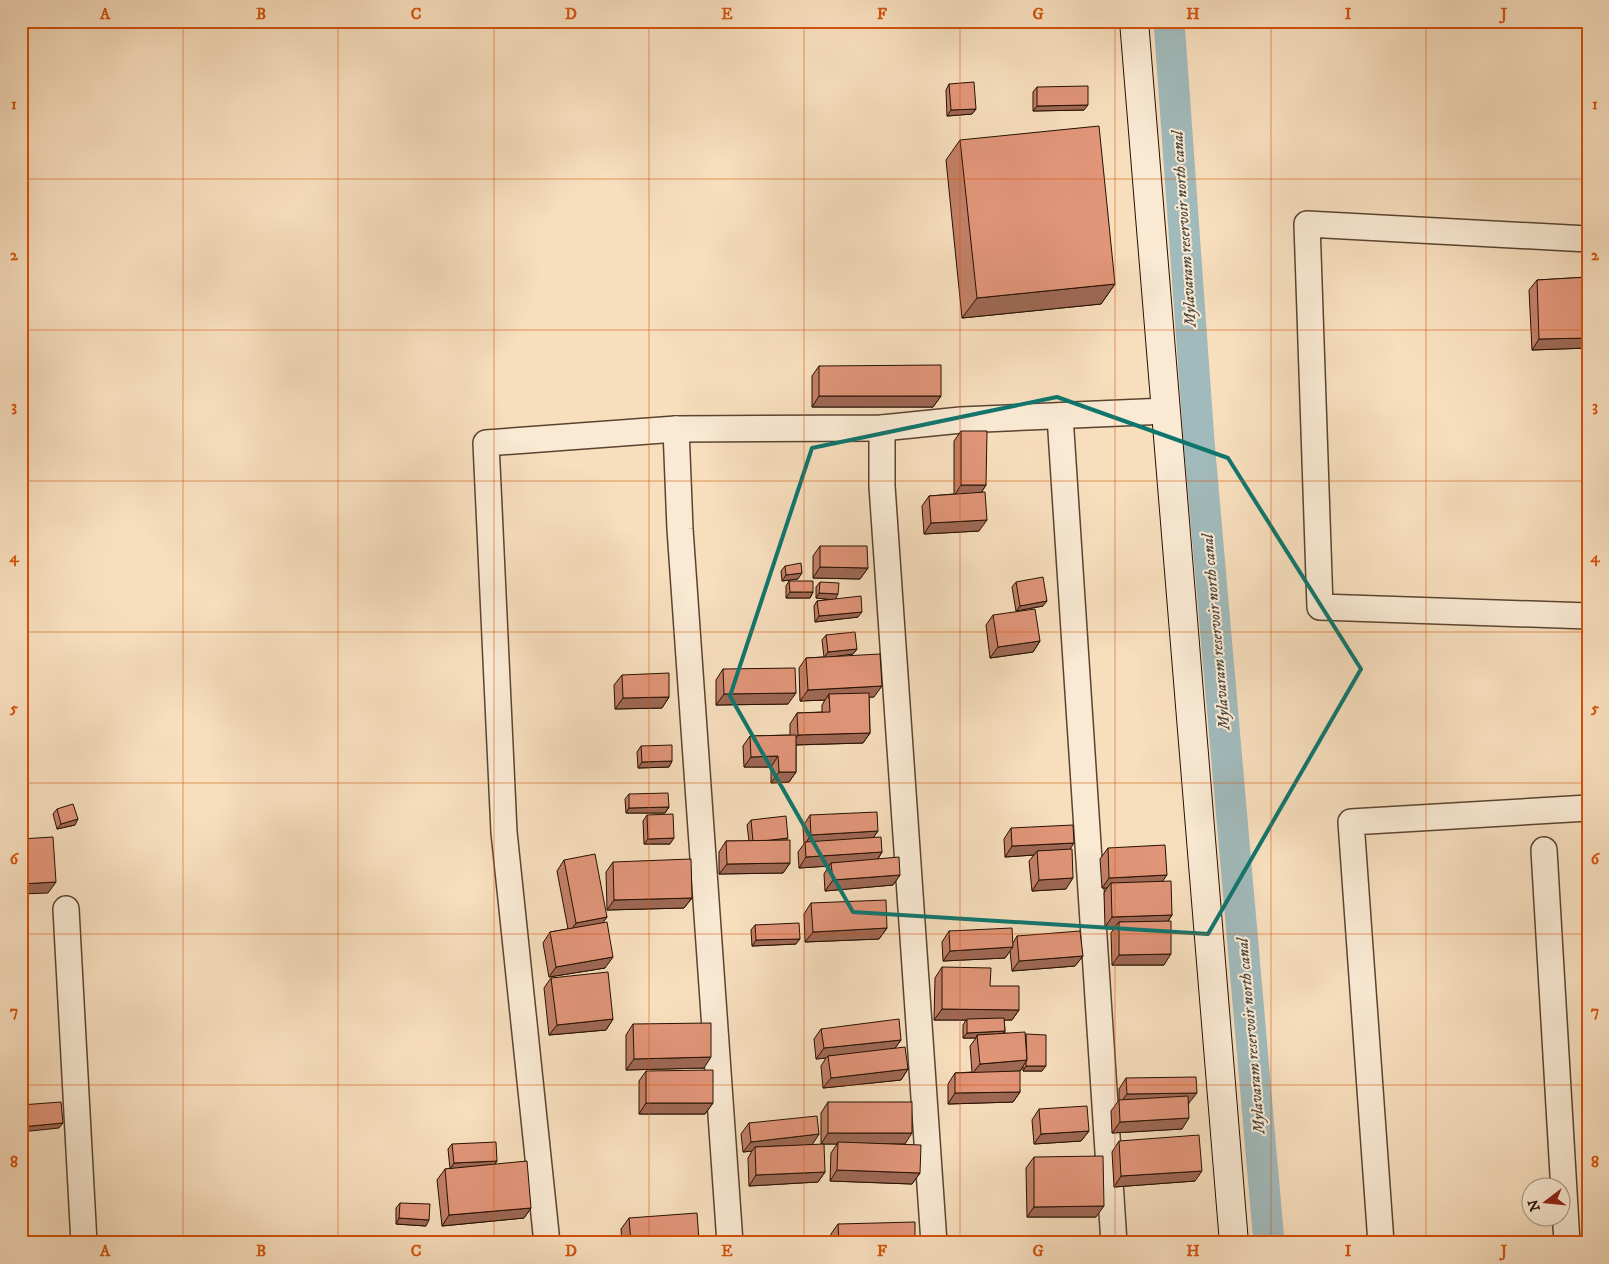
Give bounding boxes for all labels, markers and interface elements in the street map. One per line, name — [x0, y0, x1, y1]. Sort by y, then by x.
text: A — [99, 4, 111, 24]
text: B — [256, 4, 266, 24]
text: C — [411, 4, 421, 24]
text: D — [565, 4, 577, 24]
text: E — [721, 4, 733, 24]
text: F — [877, 4, 887, 24]
text: G — [1032, 4, 1044, 24]
text: H — [1186, 4, 1200, 24]
text: I — [1345, 4, 1352, 24]
text: J — [1499, 4, 1508, 24]
text: 1 — [11, 94, 17, 114]
text: 1 — [1592, 94, 1598, 114]
water label: Mylavaram reservoir north canal — [1167, 128, 1201, 329]
text: 2 — [10, 245, 19, 265]
text: 2 — [1591, 245, 1600, 265]
text: 3 — [11, 396, 17, 416]
text: 3 — [1592, 396, 1598, 416]
water label: Mylavaram reservoir north canal — [1197, 531, 1235, 732]
text: 4 — [8, 547, 19, 567]
text: 4 — [1589, 547, 1600, 567]
text: 5 — [9, 698, 18, 718]
text: 5 — [1590, 698, 1599, 718]
text: 6 — [10, 849, 20, 869]
text: 6 — [1591, 849, 1601, 869]
water label: Mylavaram reservoir north canal — [1232, 935, 1270, 1136]
text: 7 — [10, 1001, 18, 1021]
text: 7 — [1591, 1001, 1599, 1021]
text: 8 — [10, 1152, 18, 1172]
text: 8 — [1591, 1152, 1599, 1172]
north arrow — [1522, 1176, 1572, 1226]
text: N — [1524, 1197, 1545, 1213]
text: A — [99, 1241, 111, 1261]
text: B — [256, 1241, 266, 1261]
text: C — [411, 1241, 421, 1261]
text: D — [565, 1241, 577, 1261]
text: E — [721, 1241, 733, 1261]
text: F — [877, 1241, 887, 1261]
text: G — [1032, 1241, 1044, 1261]
text: H — [1186, 1241, 1200, 1261]
text: I — [1345, 1241, 1352, 1261]
text: J — [1499, 1241, 1508, 1261]

